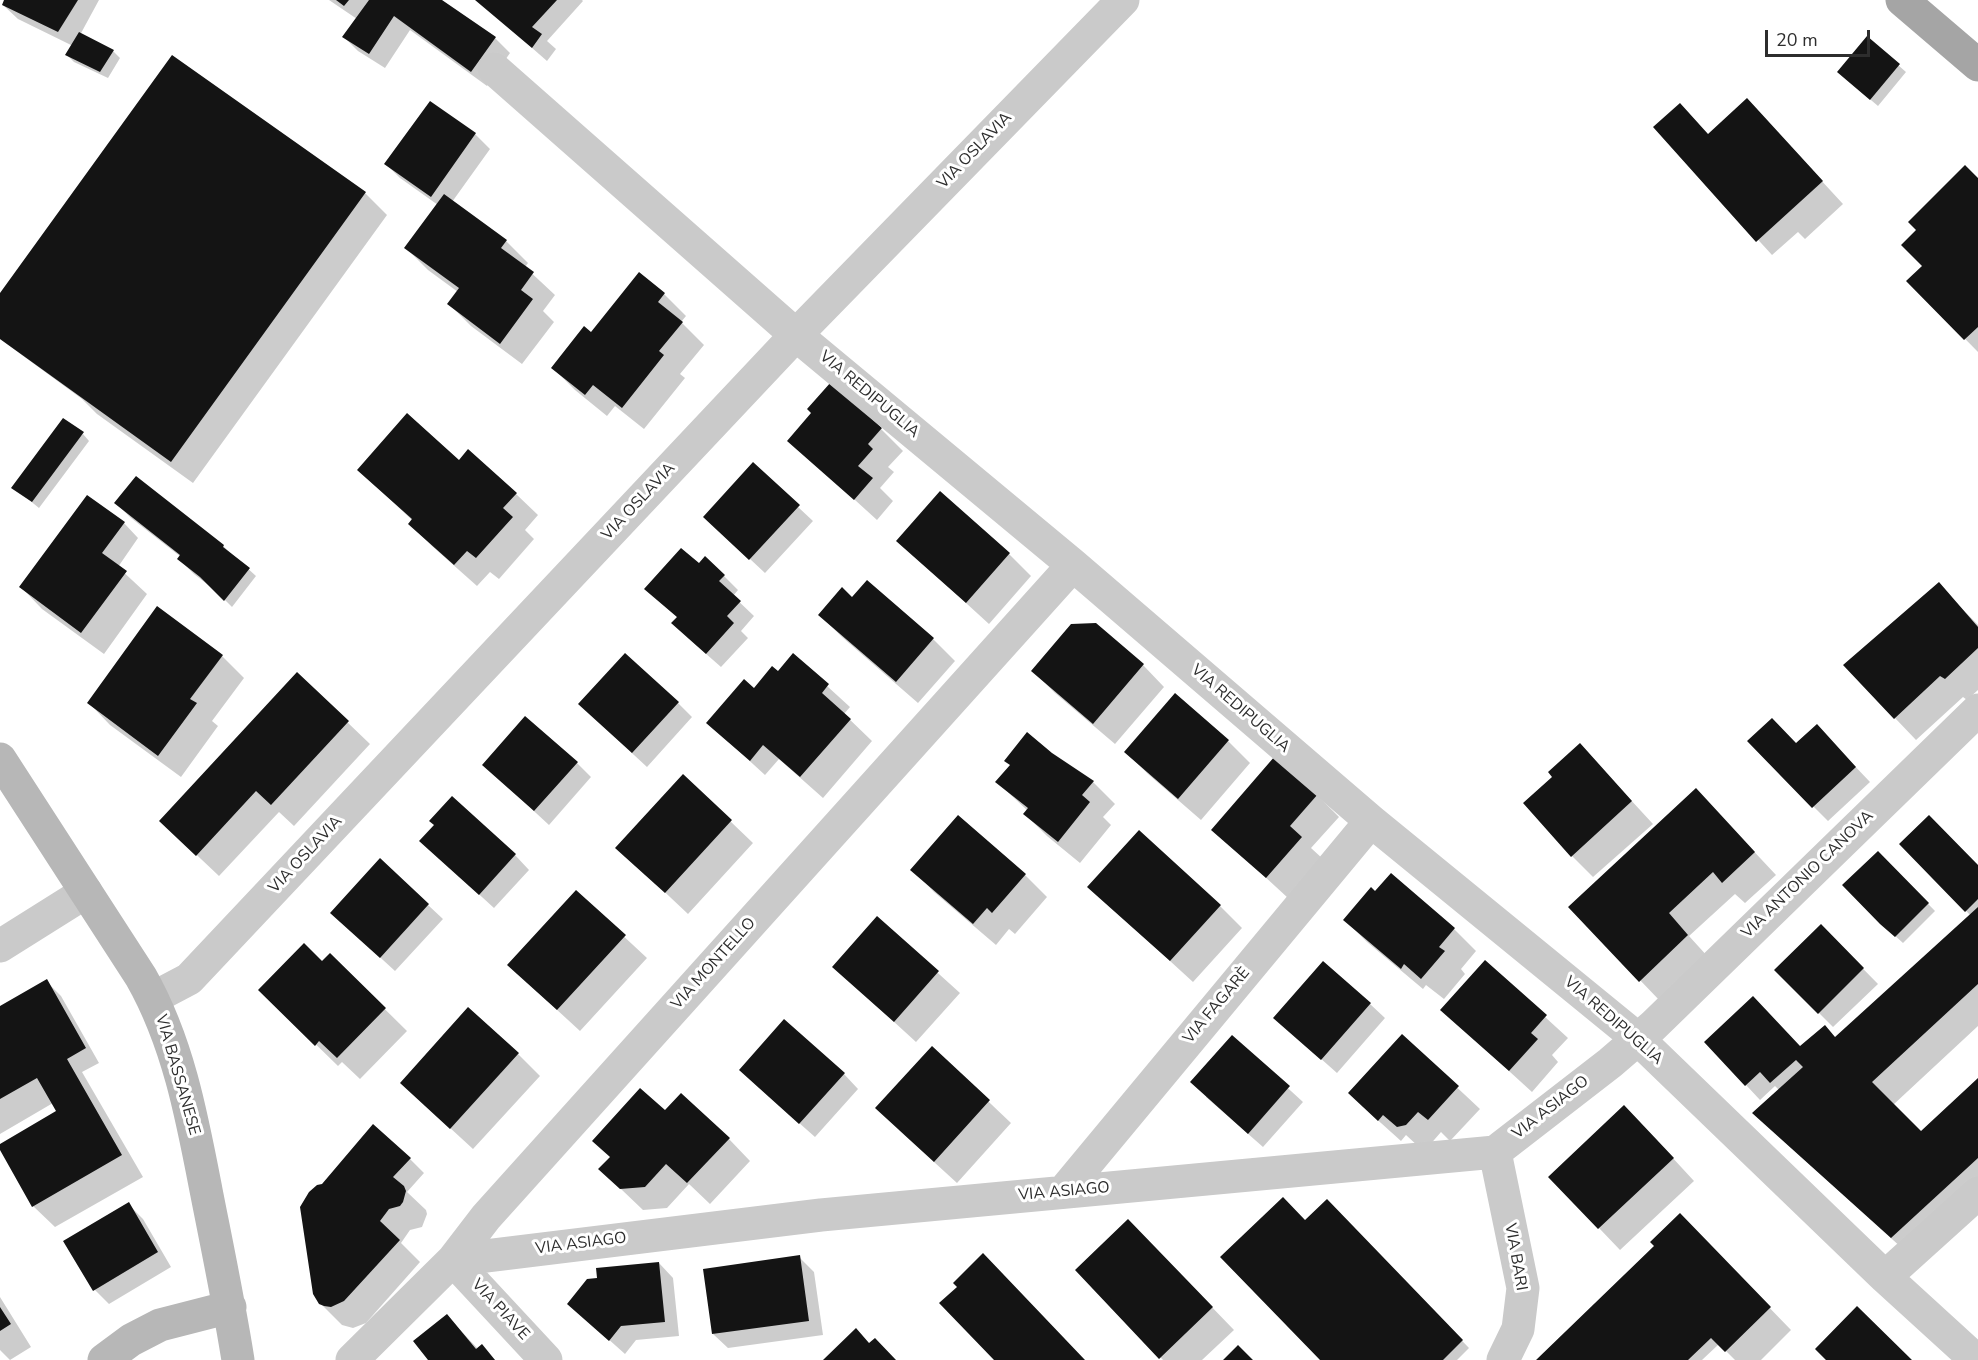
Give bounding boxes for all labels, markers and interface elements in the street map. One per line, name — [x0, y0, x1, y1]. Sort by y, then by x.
scale bar — [1768, 18, 1873, 56]
text: 20 m — [1776, 28, 1818, 52]
street label: VIA OSLAVIA — [934, 109, 1016, 193]
street label: VIA REDIPUGLIA — [815, 348, 923, 442]
street label: VIA OSLAVIA — [598, 459, 680, 545]
street label: VIA REDIPUGLIA — [1187, 661, 1293, 757]
street label: VIA ANTONIO CANOVA — [1738, 807, 1878, 943]
street label: VIA OSLAVIA — [265, 812, 347, 898]
street label: VIA MONTELLO — [668, 914, 760, 1014]
street label: VIA FAGARÈ — [1180, 964, 1254, 1048]
street label: VIA REDIPUGLIA — [1560, 973, 1666, 1069]
street label: VIA BASSANESE — [151, 1012, 203, 1138]
street label: VIA ASIAGO — [1509, 1072, 1593, 1144]
street label: VIA ASIAGO — [1017, 1178, 1111, 1206]
street label: VIA BARI — [1500, 1222, 1530, 1292]
street label: VIA ASIAGO — [534, 1229, 628, 1259]
street label: VIA PIAVE — [467, 1276, 533, 1344]

